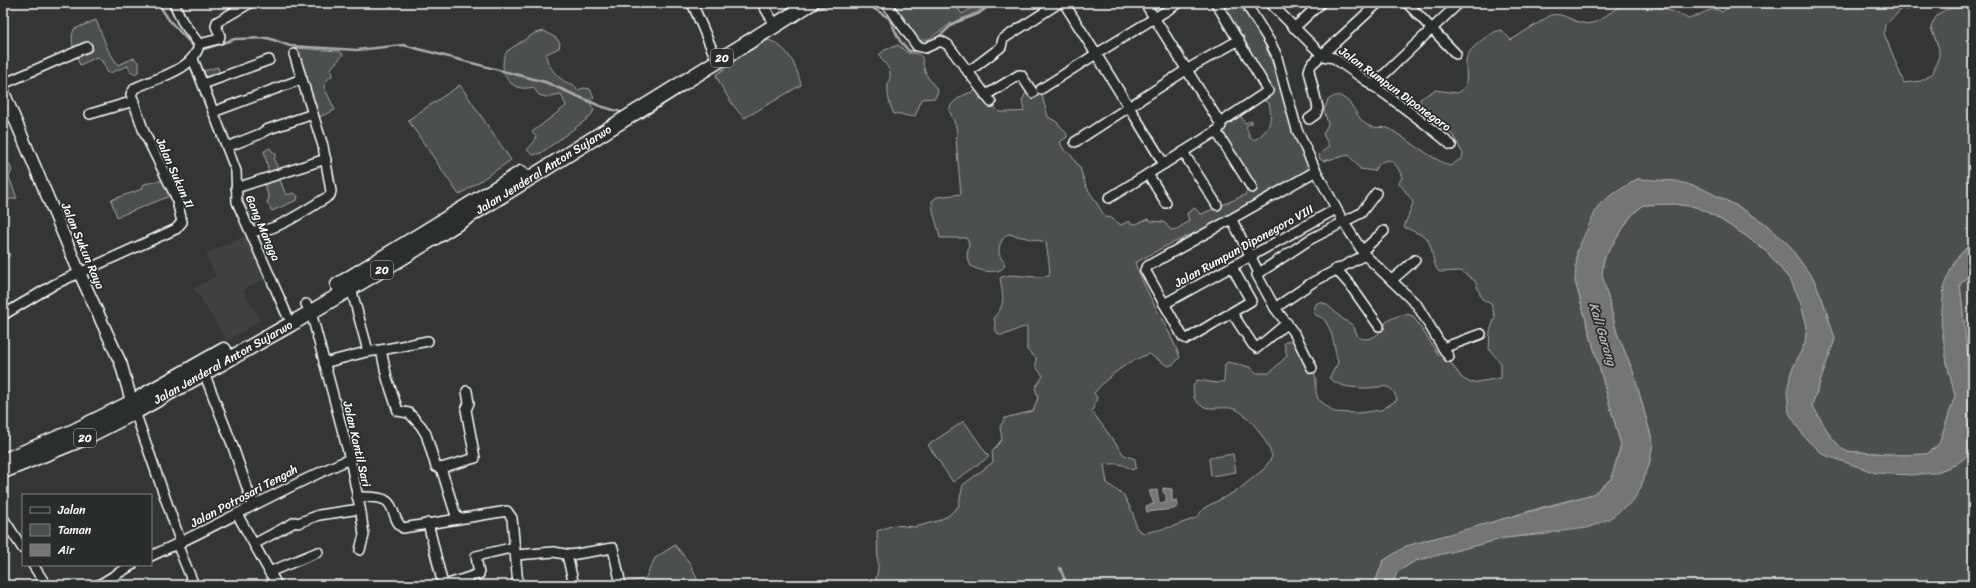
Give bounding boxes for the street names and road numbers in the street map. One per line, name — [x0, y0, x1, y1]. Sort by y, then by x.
street label: Jalan Rumpun Diponegoro — [1333, 40, 1456, 137]
road number: 20 — [711, 49, 733, 67]
street label: Jalan Jenderal Anton Sujarwo — [470, 119, 616, 221]
street label: Jalan Sukun II — [149, 133, 201, 212]
street label: Gang Mangga — [239, 191, 287, 265]
street label: Jalan Sukun Raya — [54, 198, 111, 293]
street label: Jalan Rumpun Diponegoro VIII — [1169, 198, 1318, 294]
road number: 20 — [371, 261, 393, 279]
street label: Jalan Jenderal Anton Sujarwo — [149, 314, 297, 411]
street label: Jalan Kantil Sari — [336, 398, 378, 490]
road number: 20 — [74, 429, 96, 447]
street label: Jalan Potrosari Tengah — [185, 458, 302, 534]

